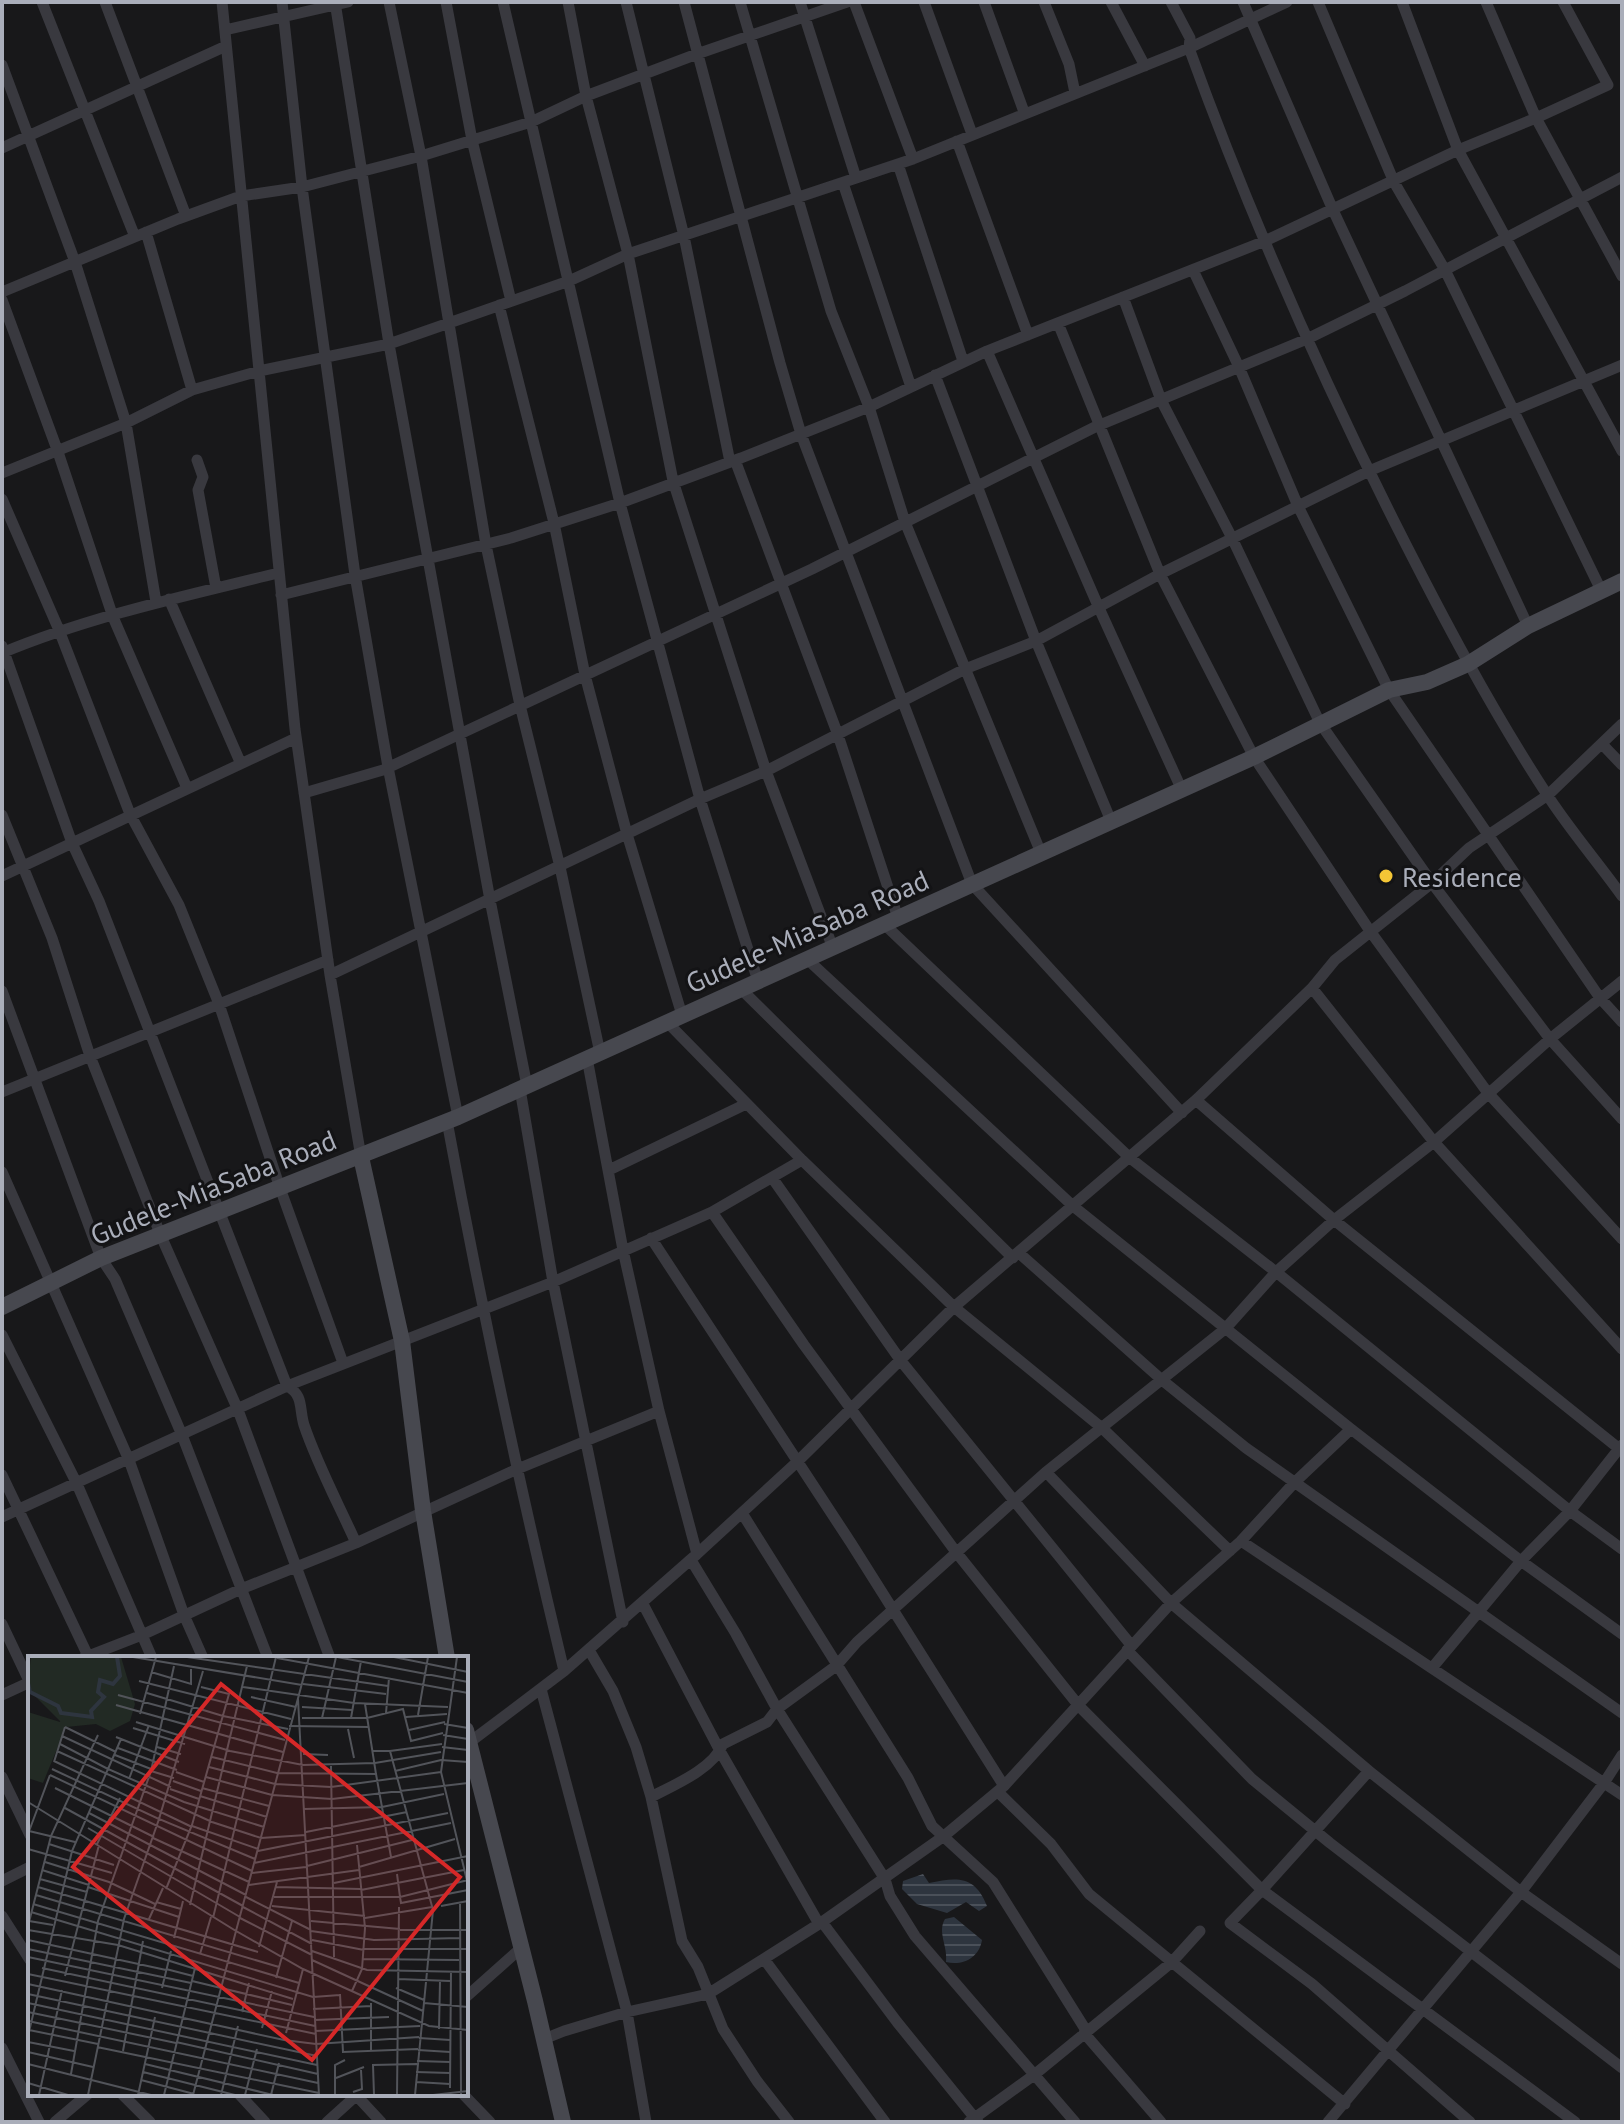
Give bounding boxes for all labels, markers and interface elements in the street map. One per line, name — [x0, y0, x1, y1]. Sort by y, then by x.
place label: Residence — [1402, 858, 1522, 895]
street label: Gudele-MiaSaba Road — [680, 861, 934, 1001]
marker: Residence — [1377, 867, 1395, 885]
street label: Gudele-MiaSaba Road — [85, 1121, 341, 1253]
inset map — [28, 1656, 468, 2096]

